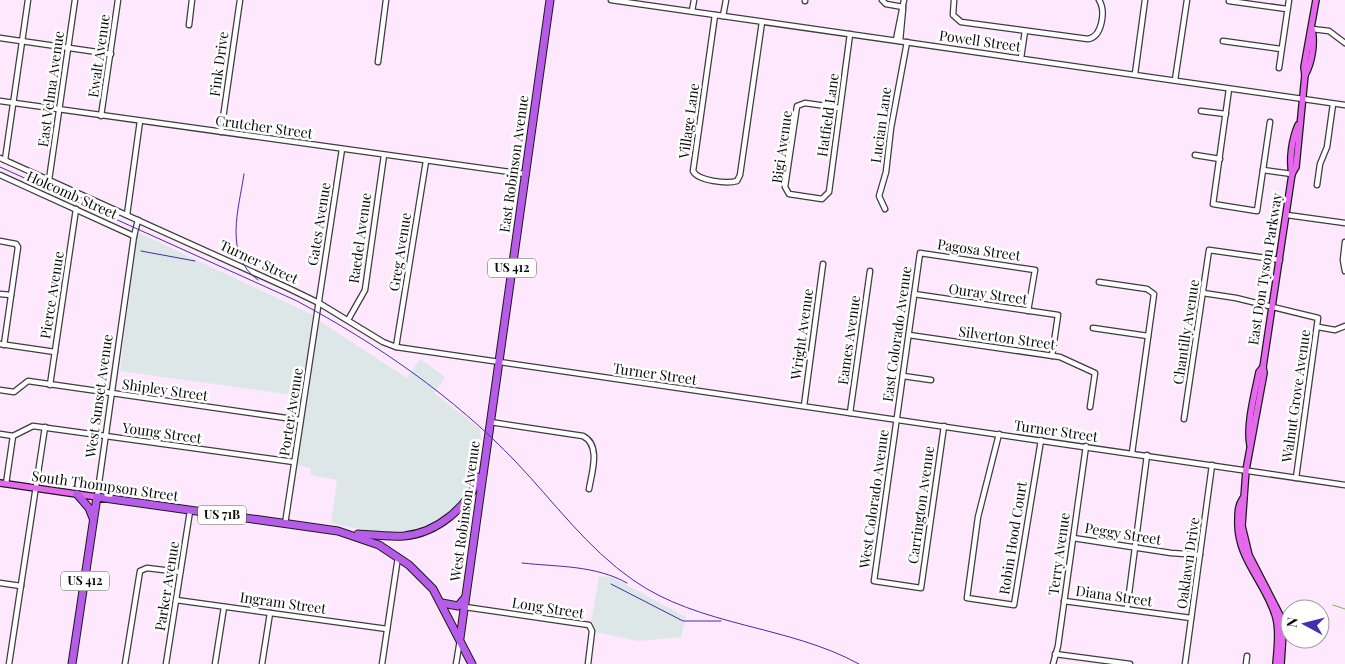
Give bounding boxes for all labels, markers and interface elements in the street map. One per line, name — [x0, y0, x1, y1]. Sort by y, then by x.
street label: Ewalt Avenue — [83, 13, 114, 99]
street label: Powell Street — [938, 25, 1023, 56]
street label: East Velma Avenue — [33, 30, 68, 148]
street label: Fink Drive — [205, 30, 232, 98]
street label: Hatfield Lane — [812, 72, 843, 158]
street label: Village Lane — [674, 82, 703, 161]
street label: Lucian Lane — [866, 86, 895, 164]
street label: East Robinson Avenue — [494, 94, 533, 234]
street label: Bigi Avenue — [767, 109, 796, 185]
street label: Crutcher Street — [214, 110, 315, 143]
street label: Holcomb Street — [24, 166, 122, 223]
street label: Gates Avenue — [303, 181, 334, 267]
street label: Raedel Avenue — [344, 191, 375, 285]
street label: East Don Tyson Parkway — [1243, 191, 1286, 346]
street label: Greg Avenue — [384, 211, 415, 293]
street label: Pagosa Street — [936, 234, 1023, 265]
street label: Turner Street — [217, 235, 302, 288]
street label: Pierce Avenue — [35, 250, 68, 340]
road number: US 412 — [488, 258, 536, 278]
street label: East Colorado Avenue — [878, 265, 915, 403]
street label: Chantilly Avenue — [1168, 278, 1203, 386]
street label: Ouray Street — [947, 279, 1030, 309]
street label: Wright Avenue — [786, 287, 817, 382]
street label: Eames Avenue — [833, 294, 864, 386]
street label: Silverton Street — [957, 321, 1058, 354]
street label: Walnut Grove Avenue — [1277, 328, 1314, 465]
street label: West Sunset Avenue — [80, 333, 117, 460]
street label: Turner Street — [612, 358, 699, 389]
street label: Porter Avenue — [274, 366, 307, 457]
street label: Shipley Street — [121, 374, 210, 405]
street label: Turner Street — [1013, 415, 1100, 446]
street label: Young Street — [120, 417, 204, 448]
street label: West Colorado Avenue — [854, 428, 893, 571]
street label: West Robinson Avenue — [445, 439, 484, 583]
street label: Carrington Avenue — [903, 445, 938, 565]
street label: South Thompson Street — [30, 466, 181, 505]
street label: Robin Hood Court — [994, 479, 1031, 596]
road number: US 71B — [198, 506, 246, 524]
street label: Terry Avenue — [1043, 511, 1074, 597]
street label: Oaklawn Drive — [1172, 516, 1203, 610]
street label: Peggy Street — [1083, 518, 1164, 549]
street label: Parker Avenue — [150, 540, 183, 632]
road number: US 412 — [61, 572, 109, 590]
street label: Diana Street — [1074, 581, 1155, 610]
street label: Ingram Street — [239, 587, 329, 618]
street label: Long Street — [511, 592, 586, 623]
north arrow — [1280, 599, 1330, 649]
text: N — [1282, 616, 1302, 629]

